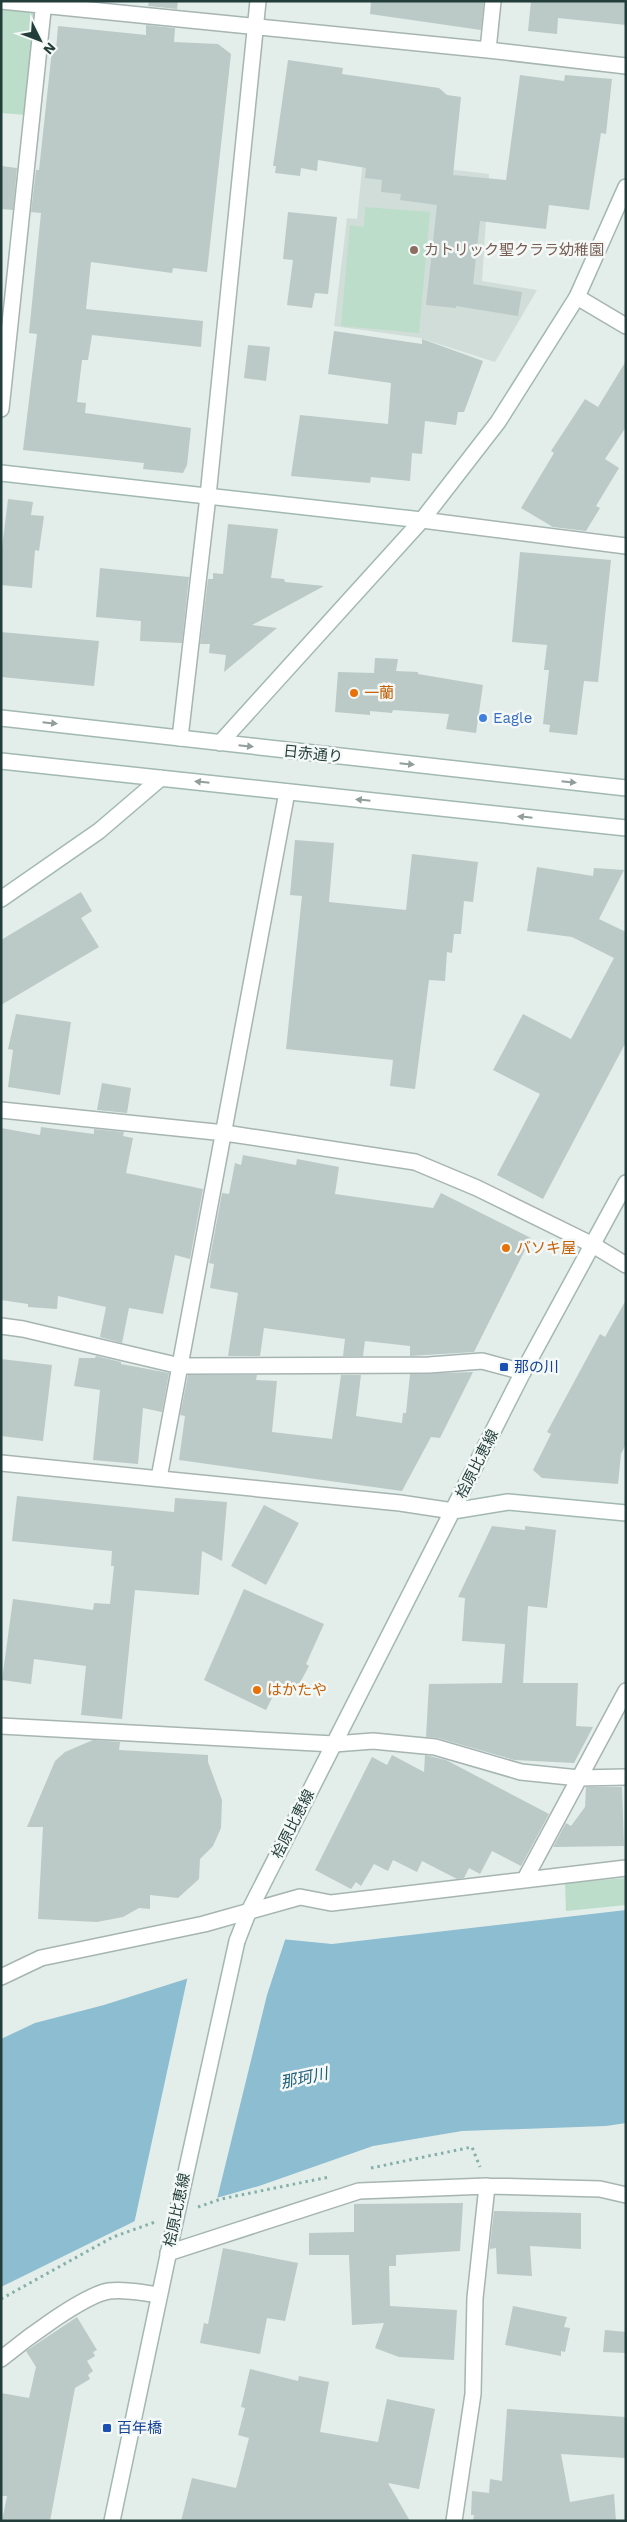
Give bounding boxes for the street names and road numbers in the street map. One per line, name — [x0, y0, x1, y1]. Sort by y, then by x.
street label: 日赤通り — [282, 742, 344, 766]
street label: 桧原比恵線 — [452, 1426, 502, 1502]
street label: 桧原比恵線 — [268, 1786, 318, 1862]
street label: 桧原比恵線 — [160, 2171, 194, 2249]

